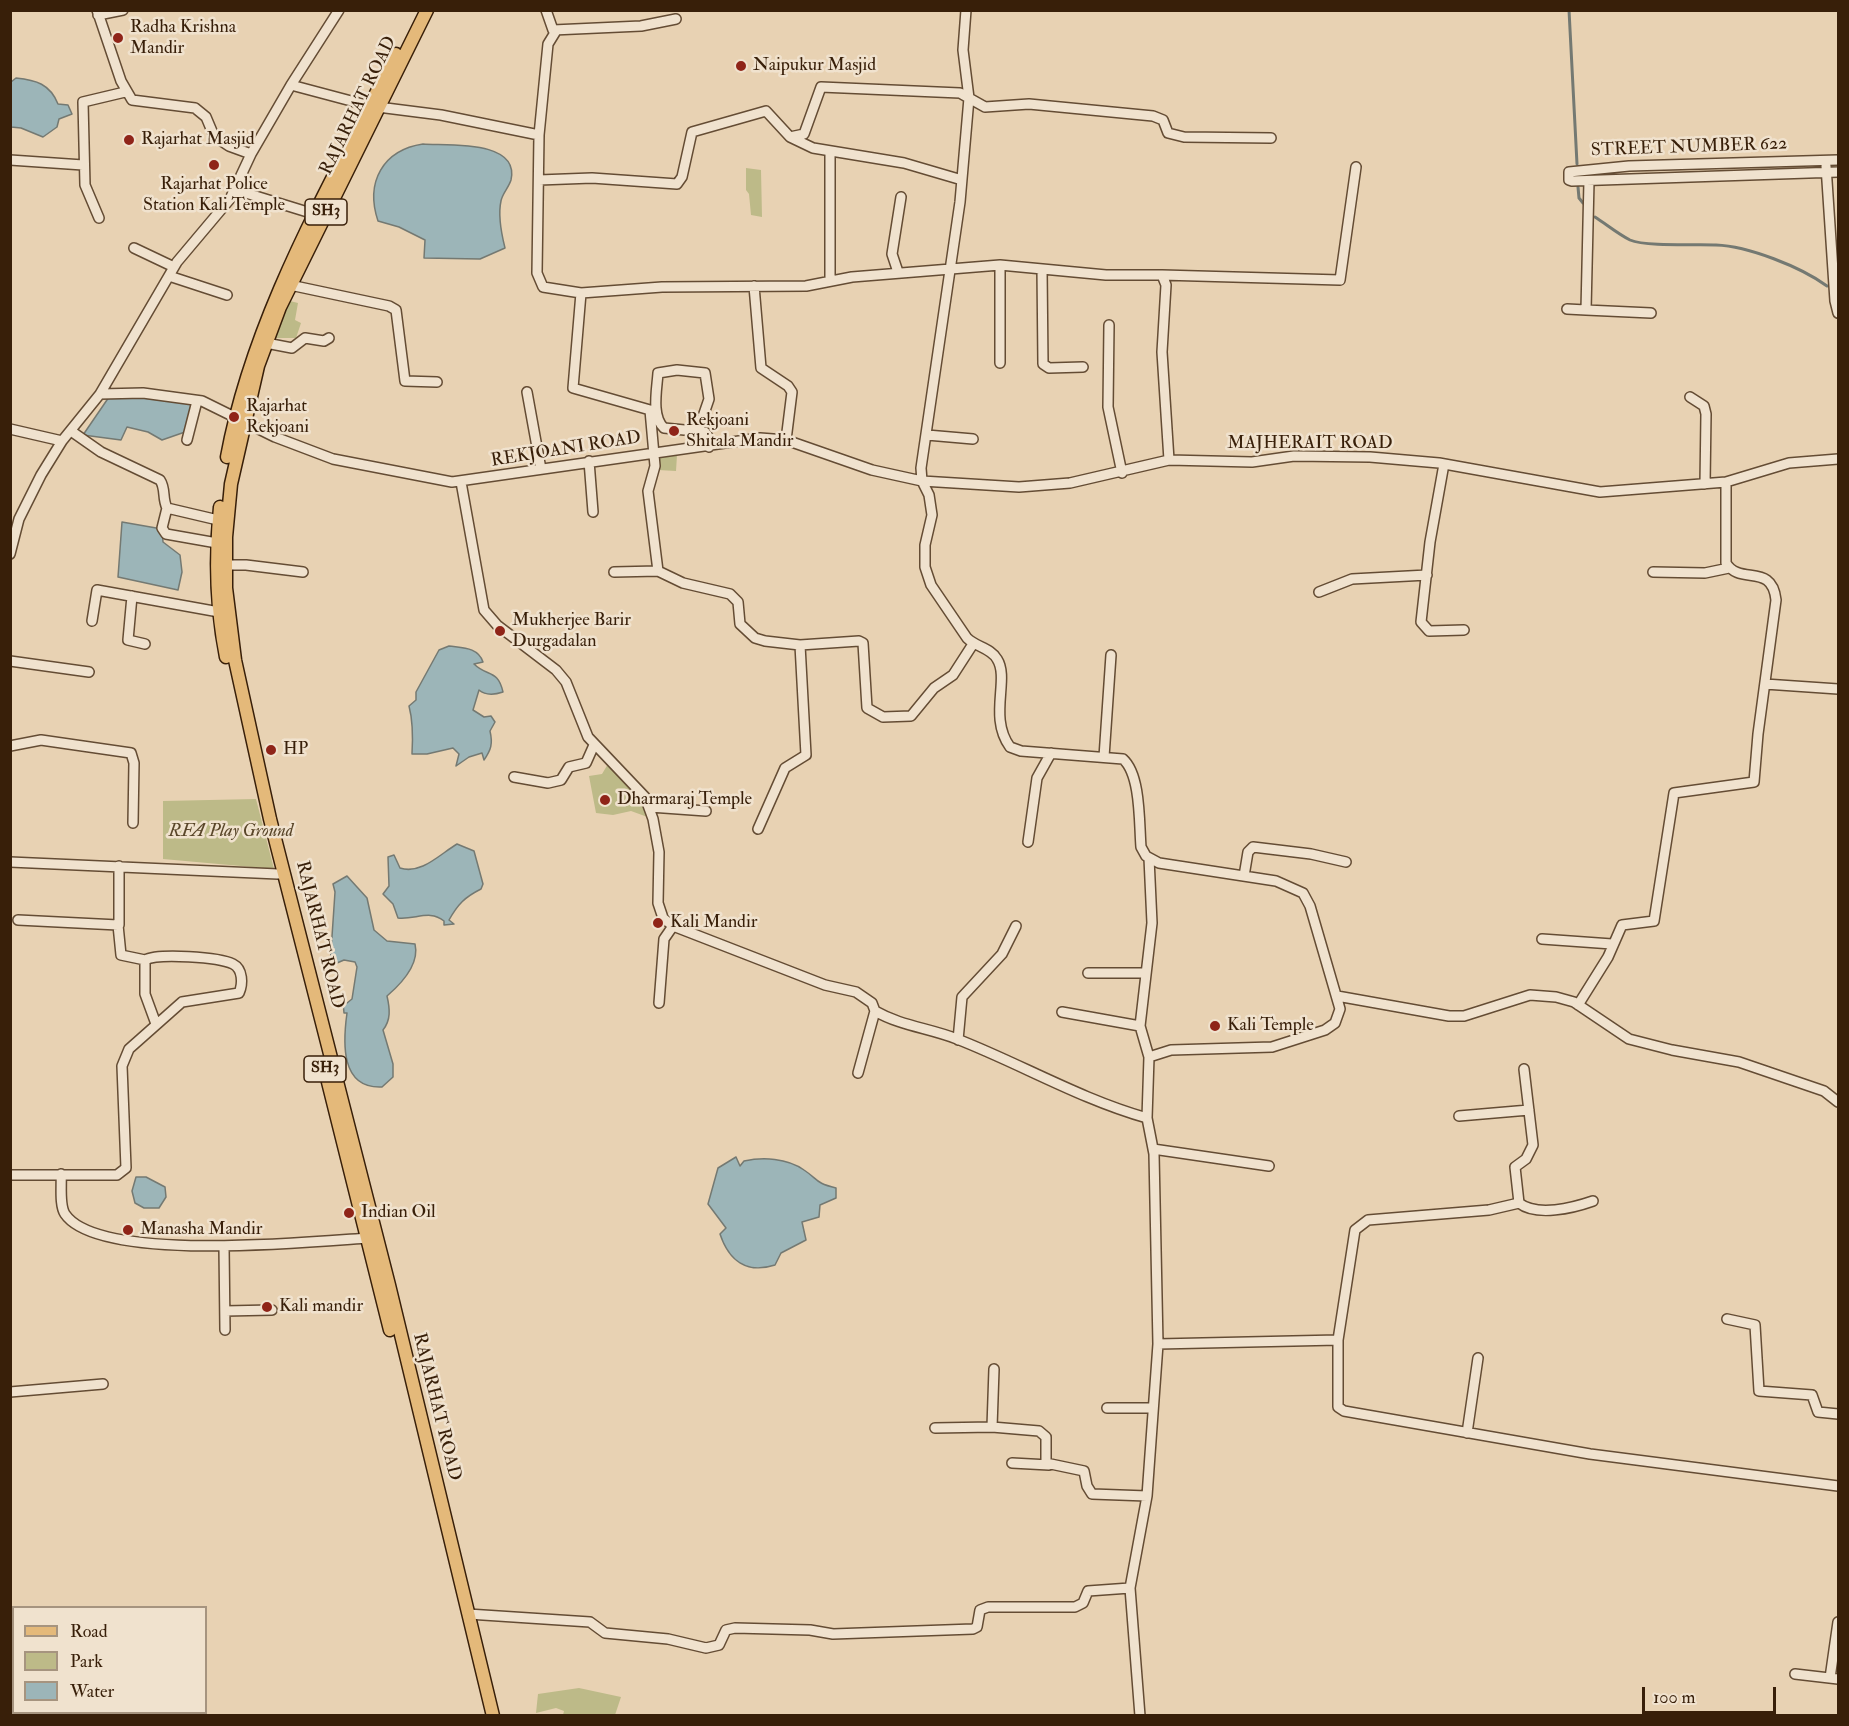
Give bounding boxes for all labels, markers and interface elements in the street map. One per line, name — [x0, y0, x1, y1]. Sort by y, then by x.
place label: Radha Krishna Mandir — [130, 17, 236, 60]
marker: Radha Krishna Mandir — [111, 31, 125, 45]
street label: RAJARHAT ROAD — [316, 33, 402, 179]
place label: Naipukur Masjid — [753, 55, 876, 77]
marker: Naipukur Masjid — [734, 59, 748, 73]
place label: Rajarhat Masjid — [141, 129, 255, 151]
marker: Rajarhat Masjid — [122, 133, 136, 147]
street label: STREET NUMBER 622 — [1590, 134, 1788, 162]
marker: Rajarhat Police Station Kali Temple — [207, 158, 221, 172]
place label: Rajarhat Police Station Kali Temple — [143, 174, 285, 216]
road number: SH3 — [305, 199, 347, 225]
place label: Rajarhat Rekjoani — [246, 396, 309, 438]
marker: Rajarhat Rekjoani — [227, 410, 241, 424]
place label: Rekjoani Shitala Mandir — [686, 410, 793, 452]
marker: Rekjoani Shitala Mandir — [667, 424, 681, 438]
street label: REKJOANI ROAD — [490, 427, 642, 473]
street label: MAJHERAIT ROAD — [1227, 433, 1393, 455]
place label: Mukherjee Barir Durgadalan — [512, 610, 631, 652]
marker: Mukherjee Barir Durgadalan — [493, 624, 507, 638]
place label: HP — [283, 739, 308, 761]
marker: HP — [264, 743, 278, 757]
place label: Dharmaraj Temple — [617, 789, 752, 811]
marker: Dharmaraj Temple — [598, 793, 612, 807]
park label: RFA Play Ground — [169, 821, 293, 843]
street label: RAJARHAT ROAD — [290, 859, 348, 1011]
place label: Kali Mandir — [670, 912, 757, 934]
marker: Kali Mandir — [651, 916, 665, 930]
place label: Kali Temple — [1227, 1015, 1314, 1037]
marker: Kali Temple — [1208, 1019, 1222, 1033]
road number: SH3 — [304, 1056, 346, 1082]
place label: Indian Oil — [361, 1202, 436, 1224]
marker: Indian Oil — [342, 1206, 356, 1220]
place label: Manasha Mandir — [140, 1219, 262, 1241]
marker: Manasha Mandir — [121, 1223, 135, 1237]
place label: Kali mandir — [279, 1296, 363, 1318]
marker: Kali mandir — [260, 1300, 274, 1314]
street label: RAJARHAT ROAD — [407, 1331, 465, 1483]
legend — [12, 1606, 207, 1714]
text: Road — [70, 1620, 108, 1643]
text: Park — [70, 1650, 103, 1673]
scale bar — [1645, 1675, 1778, 1713]
text: Water — [70, 1680, 114, 1703]
text: 100 m — [1653, 1686, 1696, 1709]

